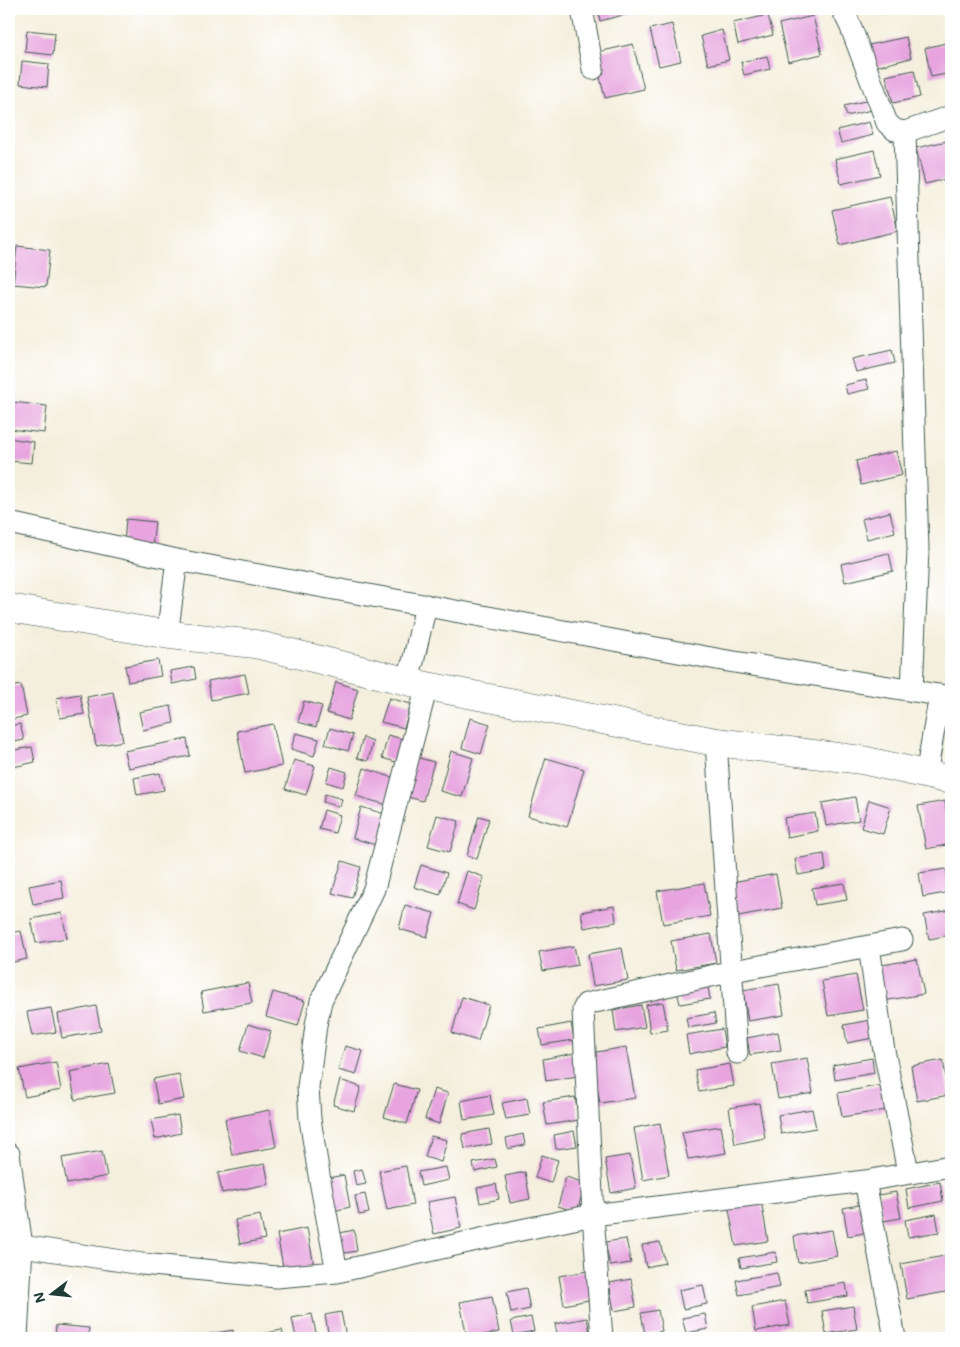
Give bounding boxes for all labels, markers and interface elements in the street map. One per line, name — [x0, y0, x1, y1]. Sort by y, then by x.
north arrow — [28, 1270, 78, 1320]
text: N — [28, 1290, 50, 1305]

